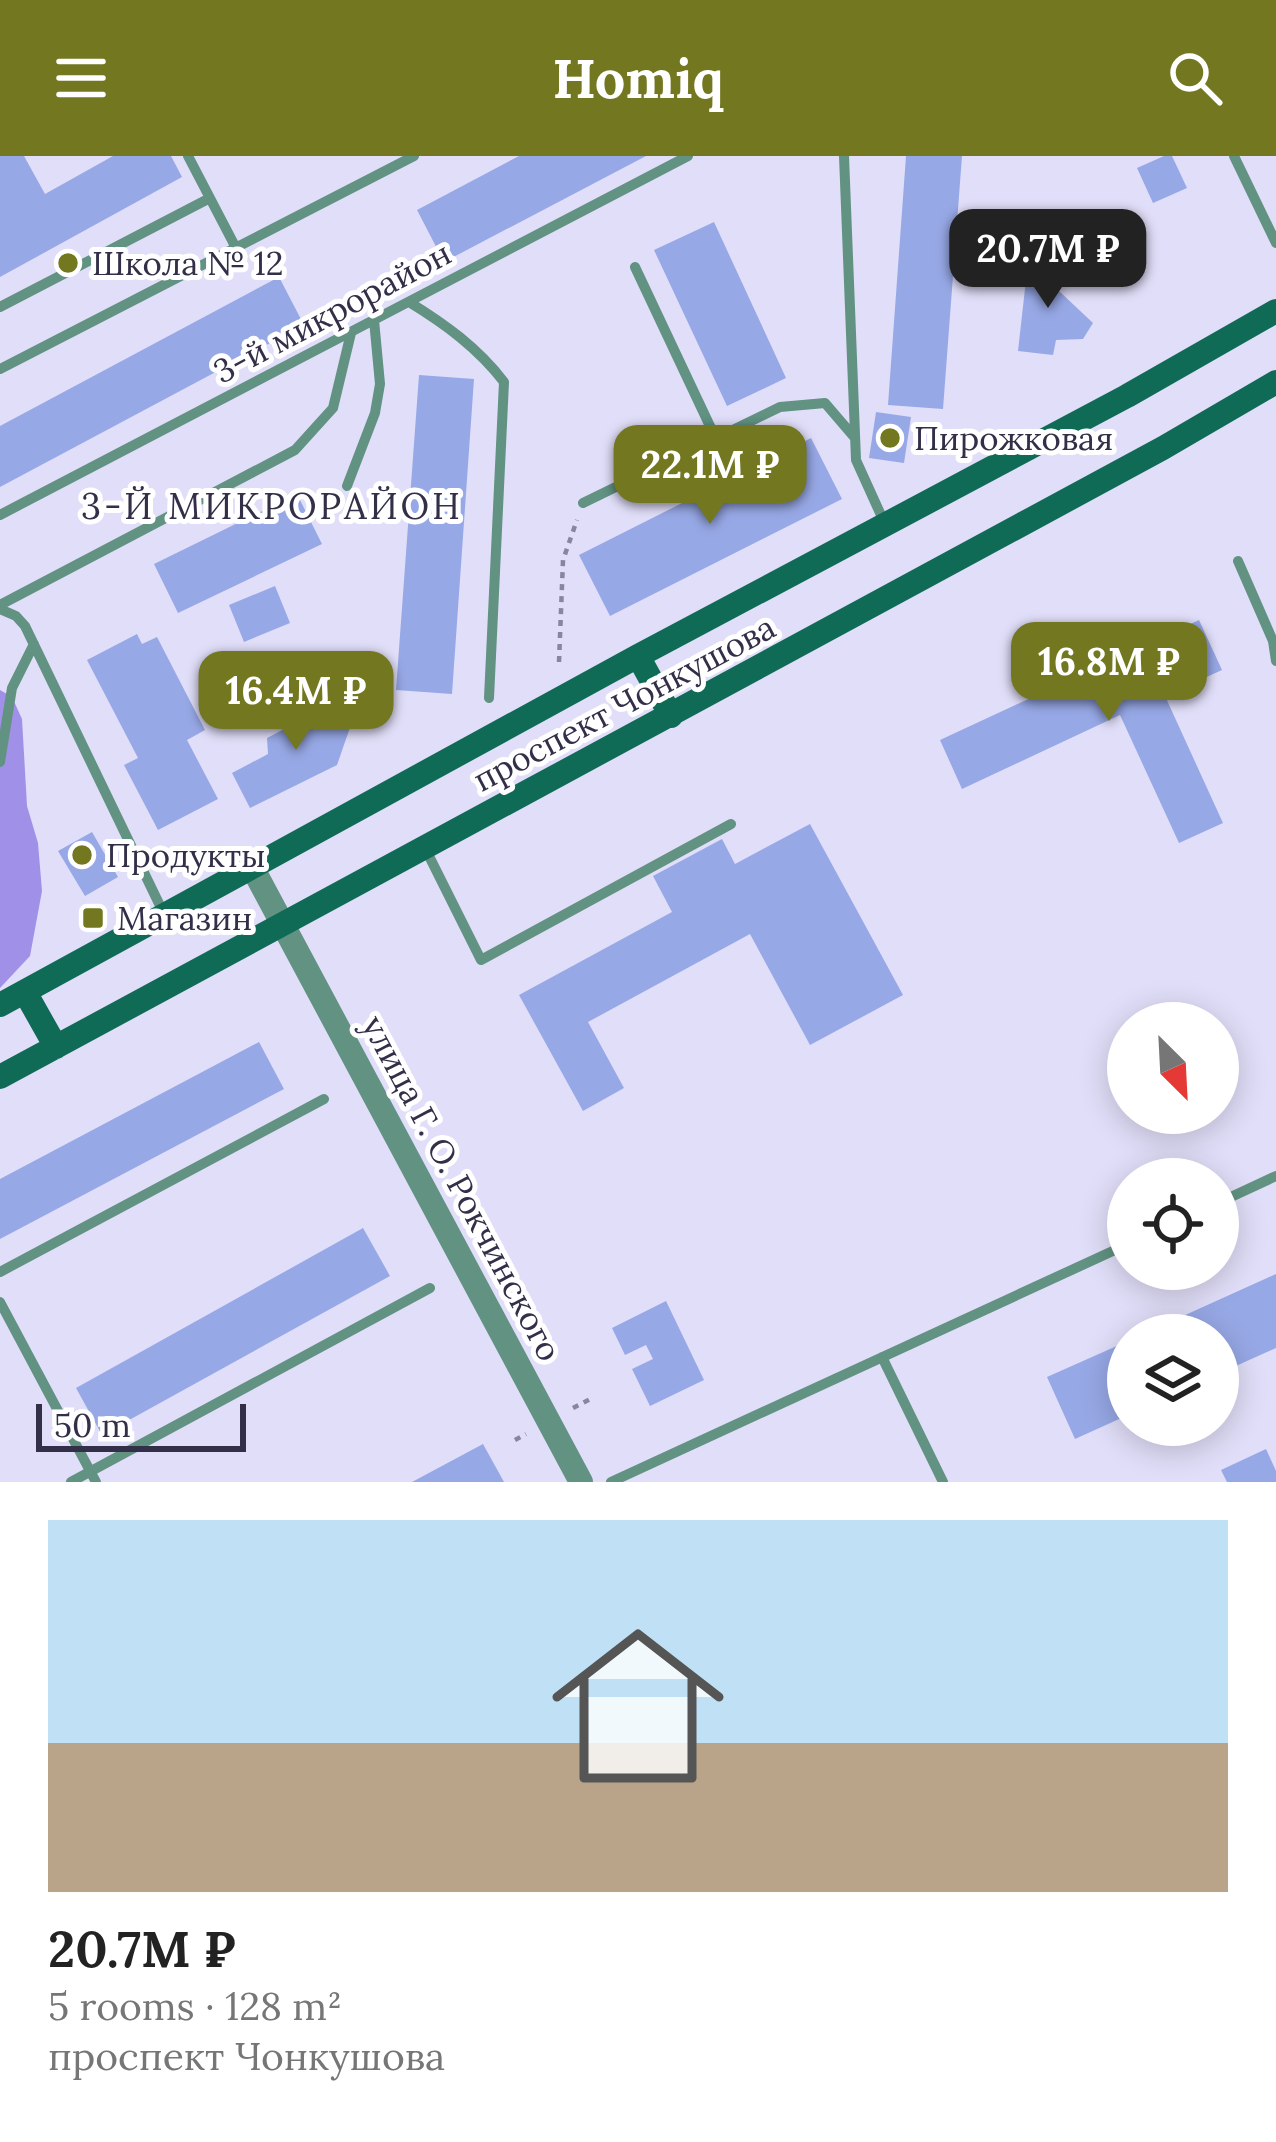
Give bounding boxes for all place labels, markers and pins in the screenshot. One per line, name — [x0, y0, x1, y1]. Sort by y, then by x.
pin: 20.7M ₽ — [937, 209, 1159, 311]
place label: Школа № 12 — [92, 242, 284, 284]
marker: Школа № 12 — [55, 250, 81, 276]
place label: Пирожковая — [914, 417, 1113, 459]
pin: 22.1M ₽ — [599, 425, 821, 527]
marker: Пирожковая — [877, 425, 903, 451]
pin: 16.8M ₽ — [998, 622, 1220, 724]
pin: 16.4M ₽ — [185, 651, 407, 753]
place label: Продукты — [106, 834, 266, 876]
marker: Продукты — [69, 842, 95, 868]
place label: Магазин — [117, 897, 252, 939]
marker: Магазин — [80, 905, 106, 931]

